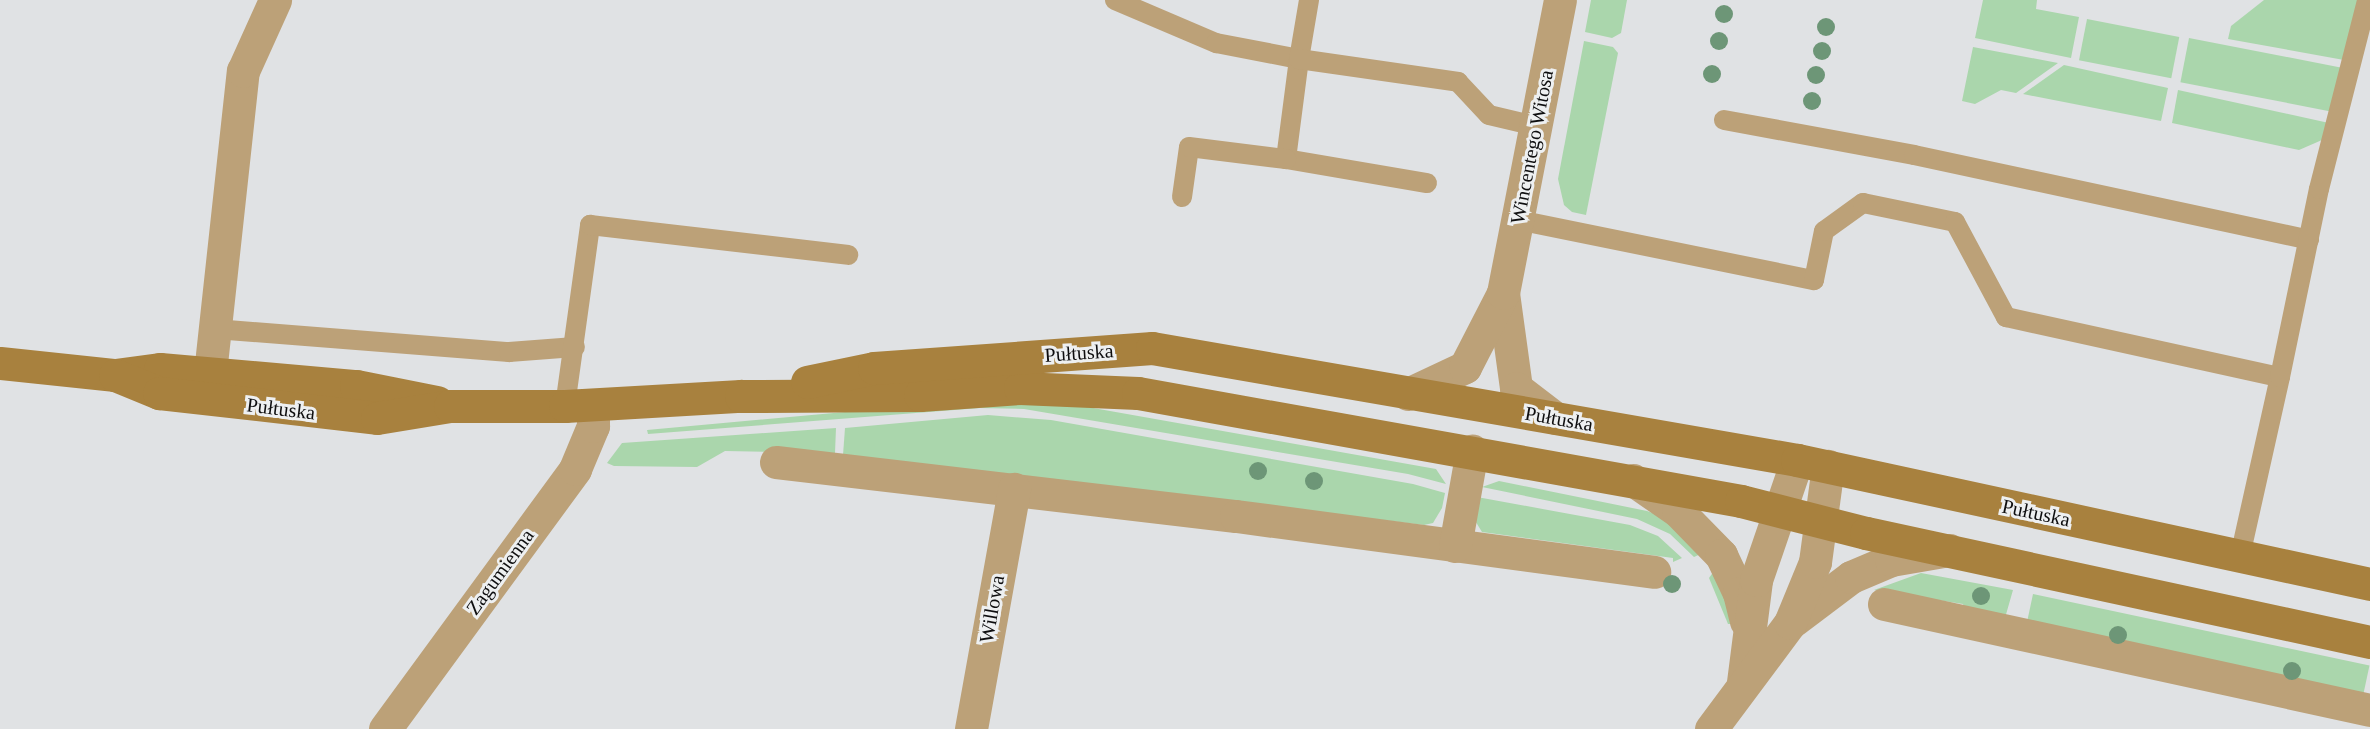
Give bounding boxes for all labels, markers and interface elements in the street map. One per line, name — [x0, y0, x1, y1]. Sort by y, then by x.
street label: Wincentego Witosa — [1505, 68, 1559, 226]
street label: Pułtuska — [1044, 339, 1114, 367]
street label: Pułtuska — [245, 393, 317, 425]
street label: Pułtuska — [1523, 401, 1595, 437]
street label: Pułtuska — [2000, 494, 2072, 532]
street label: Zagumienna — [461, 525, 539, 619]
street label: Willowa — [974, 573, 1010, 645]

